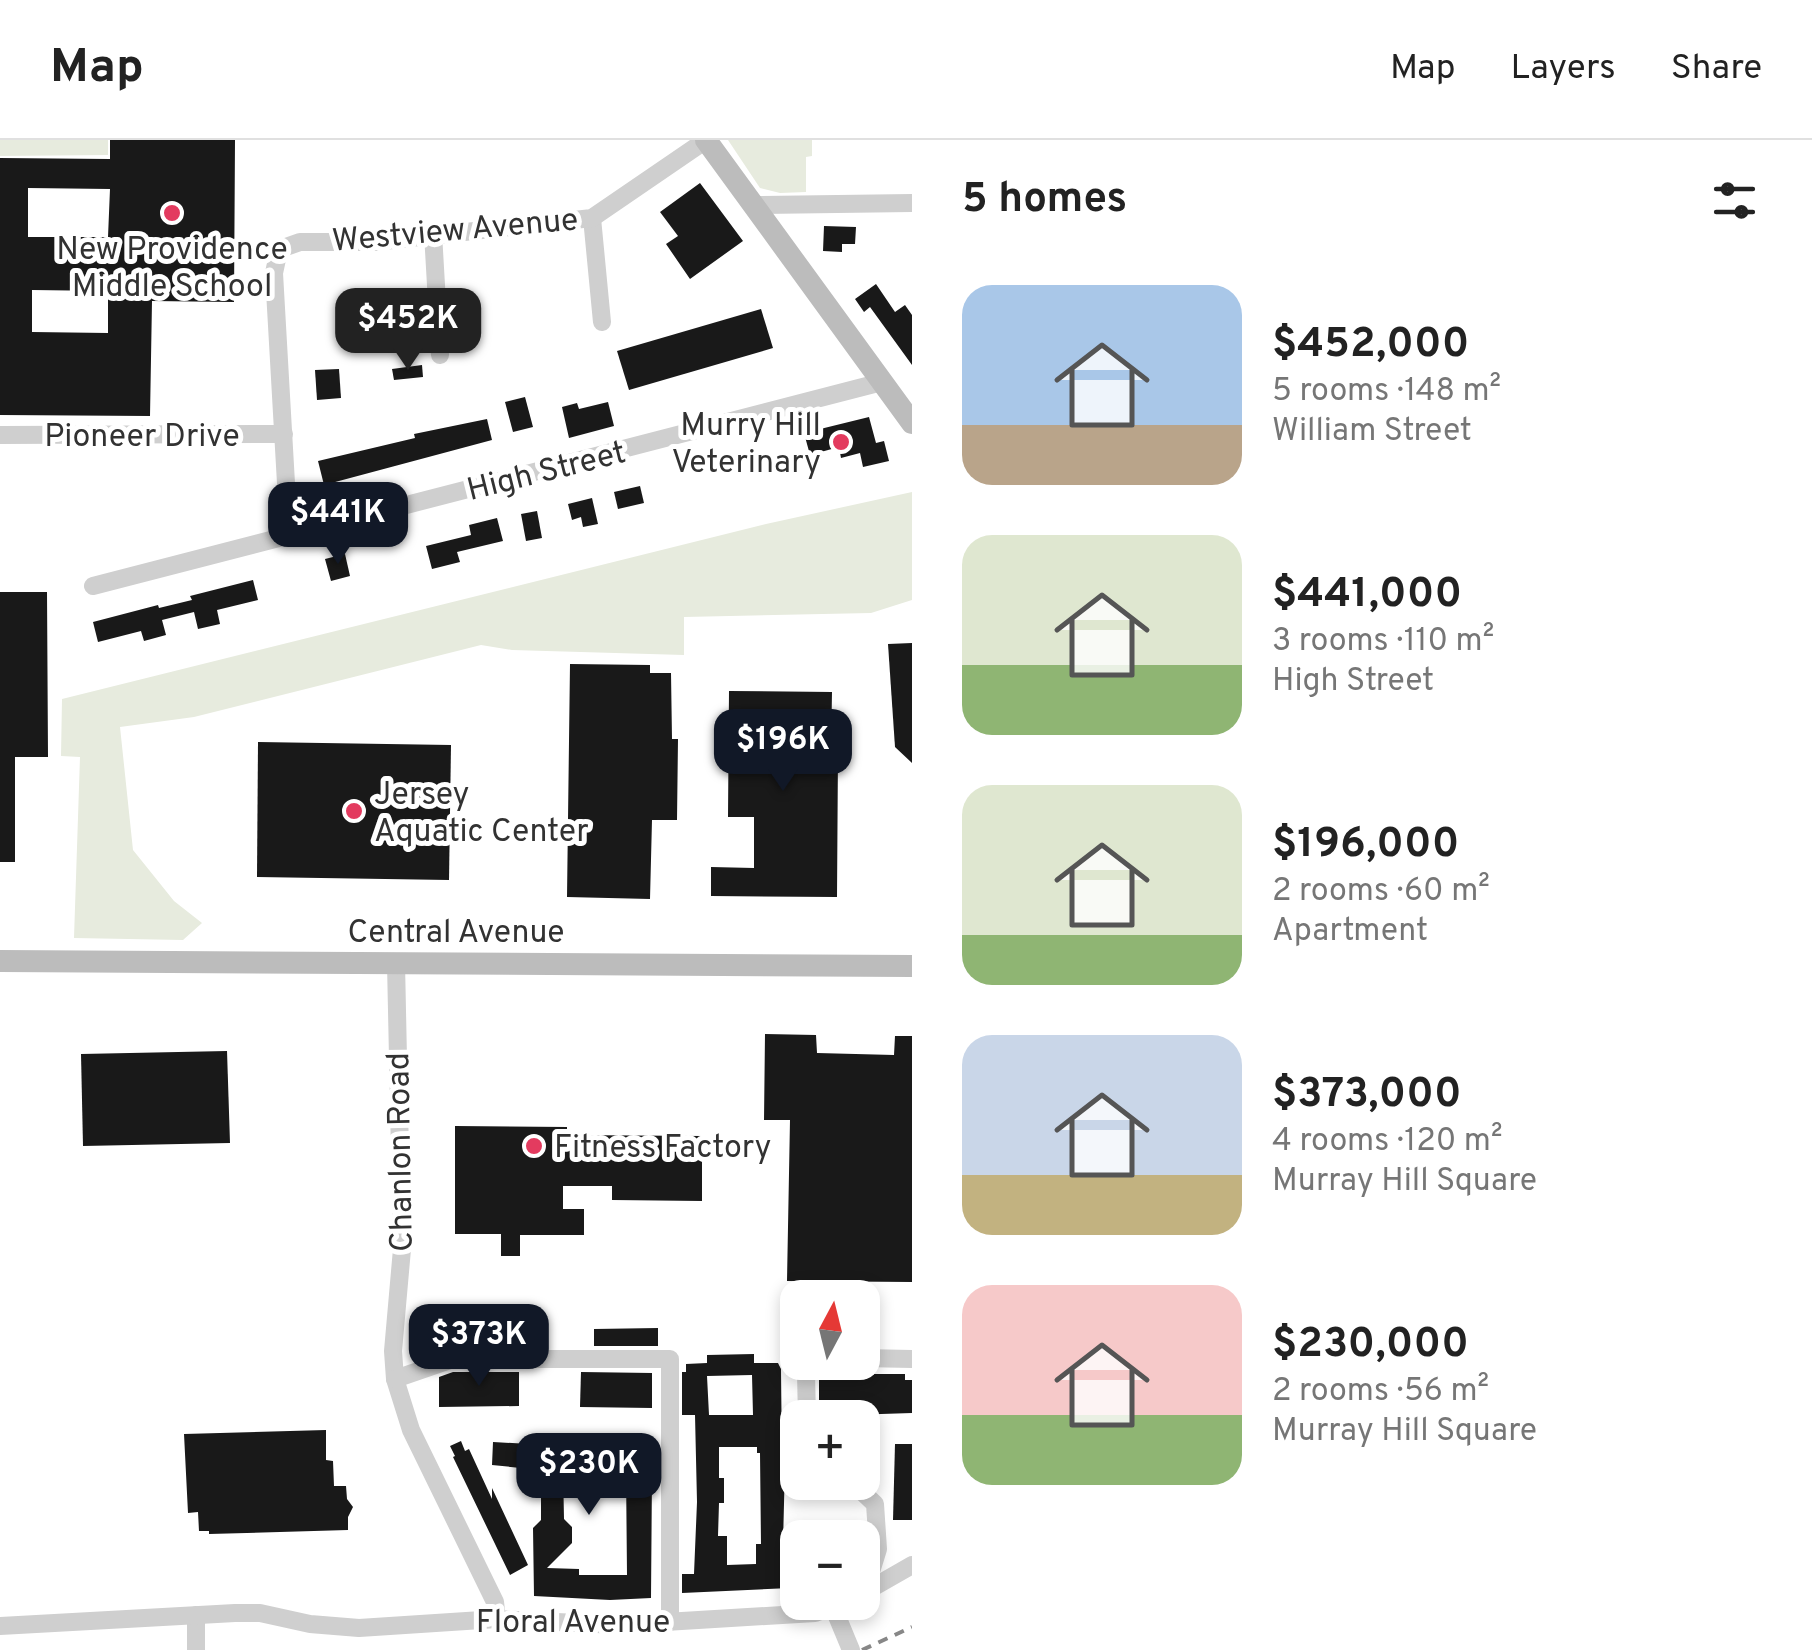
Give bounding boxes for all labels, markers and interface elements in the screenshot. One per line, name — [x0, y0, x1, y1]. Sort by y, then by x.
text: Map — [50, 39, 144, 99]
text: Map — [1390, 47, 1456, 91]
text: Layers — [1511, 47, 1616, 91]
text: Share — [1671, 47, 1762, 91]
icon: filters — [1707, 173, 1762, 228]
text: 5 homes — [962, 174, 1127, 227]
street label: Westview Avenue — [331, 201, 580, 263]
marker: New Providence Middle School — [161, 202, 183, 224]
place label: New Providence Middle School — [56, 231, 288, 308]
pin: $452K — [338, 288, 478, 373]
text: $452K — [357, 300, 459, 340]
text: $452,000 — [1272, 319, 1469, 372]
icon: home — [1042, 325, 1162, 445]
text: 5 rooms · 148 m² — [1272, 372, 1501, 412]
place label: Murry Hill Veterinary — [671, 407, 821, 484]
text: William Street — [1272, 412, 1472, 452]
street label: Pioneer Drive — [44, 418, 240, 458]
marker: Murry Hill Veterinary — [830, 431, 852, 453]
street label: High Street — [463, 434, 630, 512]
pin: $441K — [268, 482, 408, 567]
text: $441K — [290, 494, 386, 534]
text: $441,000 — [1272, 569, 1462, 622]
icon: home — [1042, 575, 1162, 695]
text: 3 rooms · 110 m² — [1272, 622, 1494, 662]
text: High Street — [1272, 662, 1434, 702]
pin: $196K — [713, 709, 853, 794]
text: $196K — [736, 721, 830, 761]
place label: Jersey Aquatic Center — [374, 776, 589, 853]
marker: Jersey Aquatic Center — [343, 800, 365, 822]
text: $196,000 — [1272, 819, 1459, 872]
icon: home — [1042, 825, 1162, 945]
text: 2 rooms · 60 m² — [1272, 872, 1490, 912]
text: Apartment — [1272, 912, 1428, 952]
street label: Central Avenue — [348, 914, 565, 954]
street label: Chanlon Road — [380, 1052, 424, 1252]
text: $373,000 — [1272, 1069, 1462, 1122]
icon: home — [1042, 1075, 1162, 1195]
text: 4 rooms · 120 m² — [1272, 1122, 1503, 1162]
place label: Fitness Factory — [554, 1129, 771, 1169]
marker: Fitness Factory — [523, 1135, 545, 1157]
text: Murray Hill Square — [1272, 1162, 1537, 1202]
north arrow — [780, 1280, 880, 1380]
map controls — [780, 1280, 880, 1620]
pin: $373K — [409, 1304, 549, 1389]
text: $373K — [431, 1316, 527, 1356]
text: $230,000 — [1272, 1319, 1469, 1372]
icon: home — [1042, 1325, 1162, 1445]
text: 2 rooms · 56 m² — [1272, 1372, 1489, 1412]
button: + — [780, 1400, 880, 1500]
text: Murray Hill Square — [1272, 1412, 1537, 1452]
pin: $230K — [519, 1433, 659, 1518]
text: $230K — [538, 1445, 640, 1485]
button: − — [780, 1520, 880, 1620]
street label: Floral Avenue — [476, 1604, 670, 1644]

